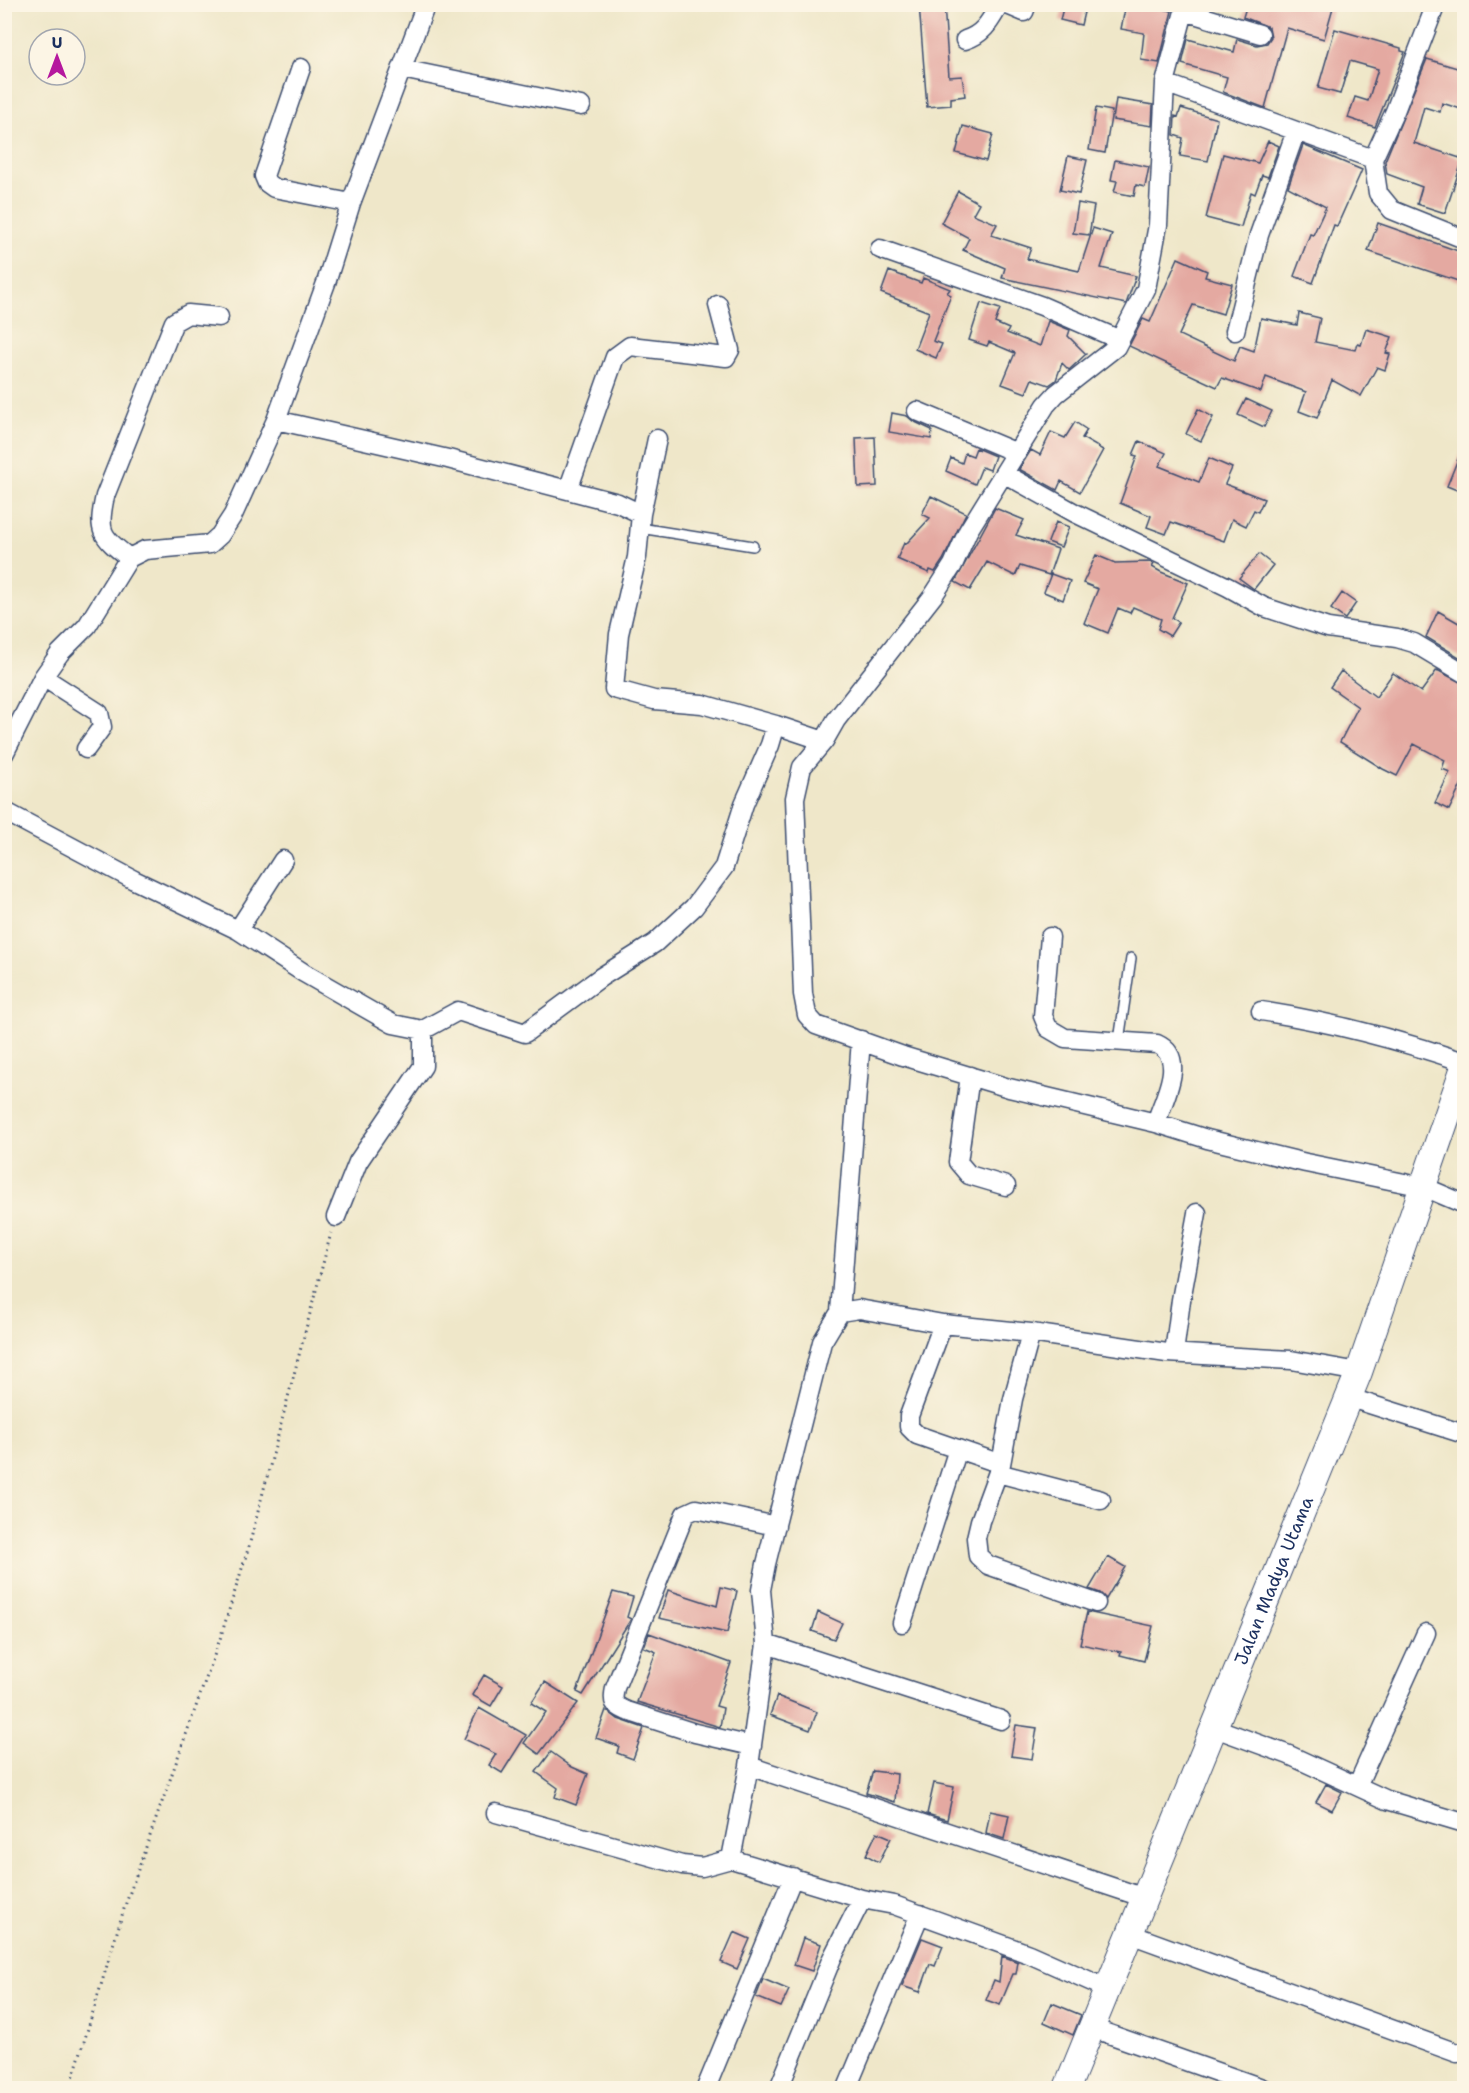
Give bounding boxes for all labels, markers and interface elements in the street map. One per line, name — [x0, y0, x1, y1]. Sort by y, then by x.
north arrow — [27, 27, 87, 87]
text: U — [52, 32, 63, 53]
street label: Jalan Madya Utama — [1229, 1493, 1319, 1668]

